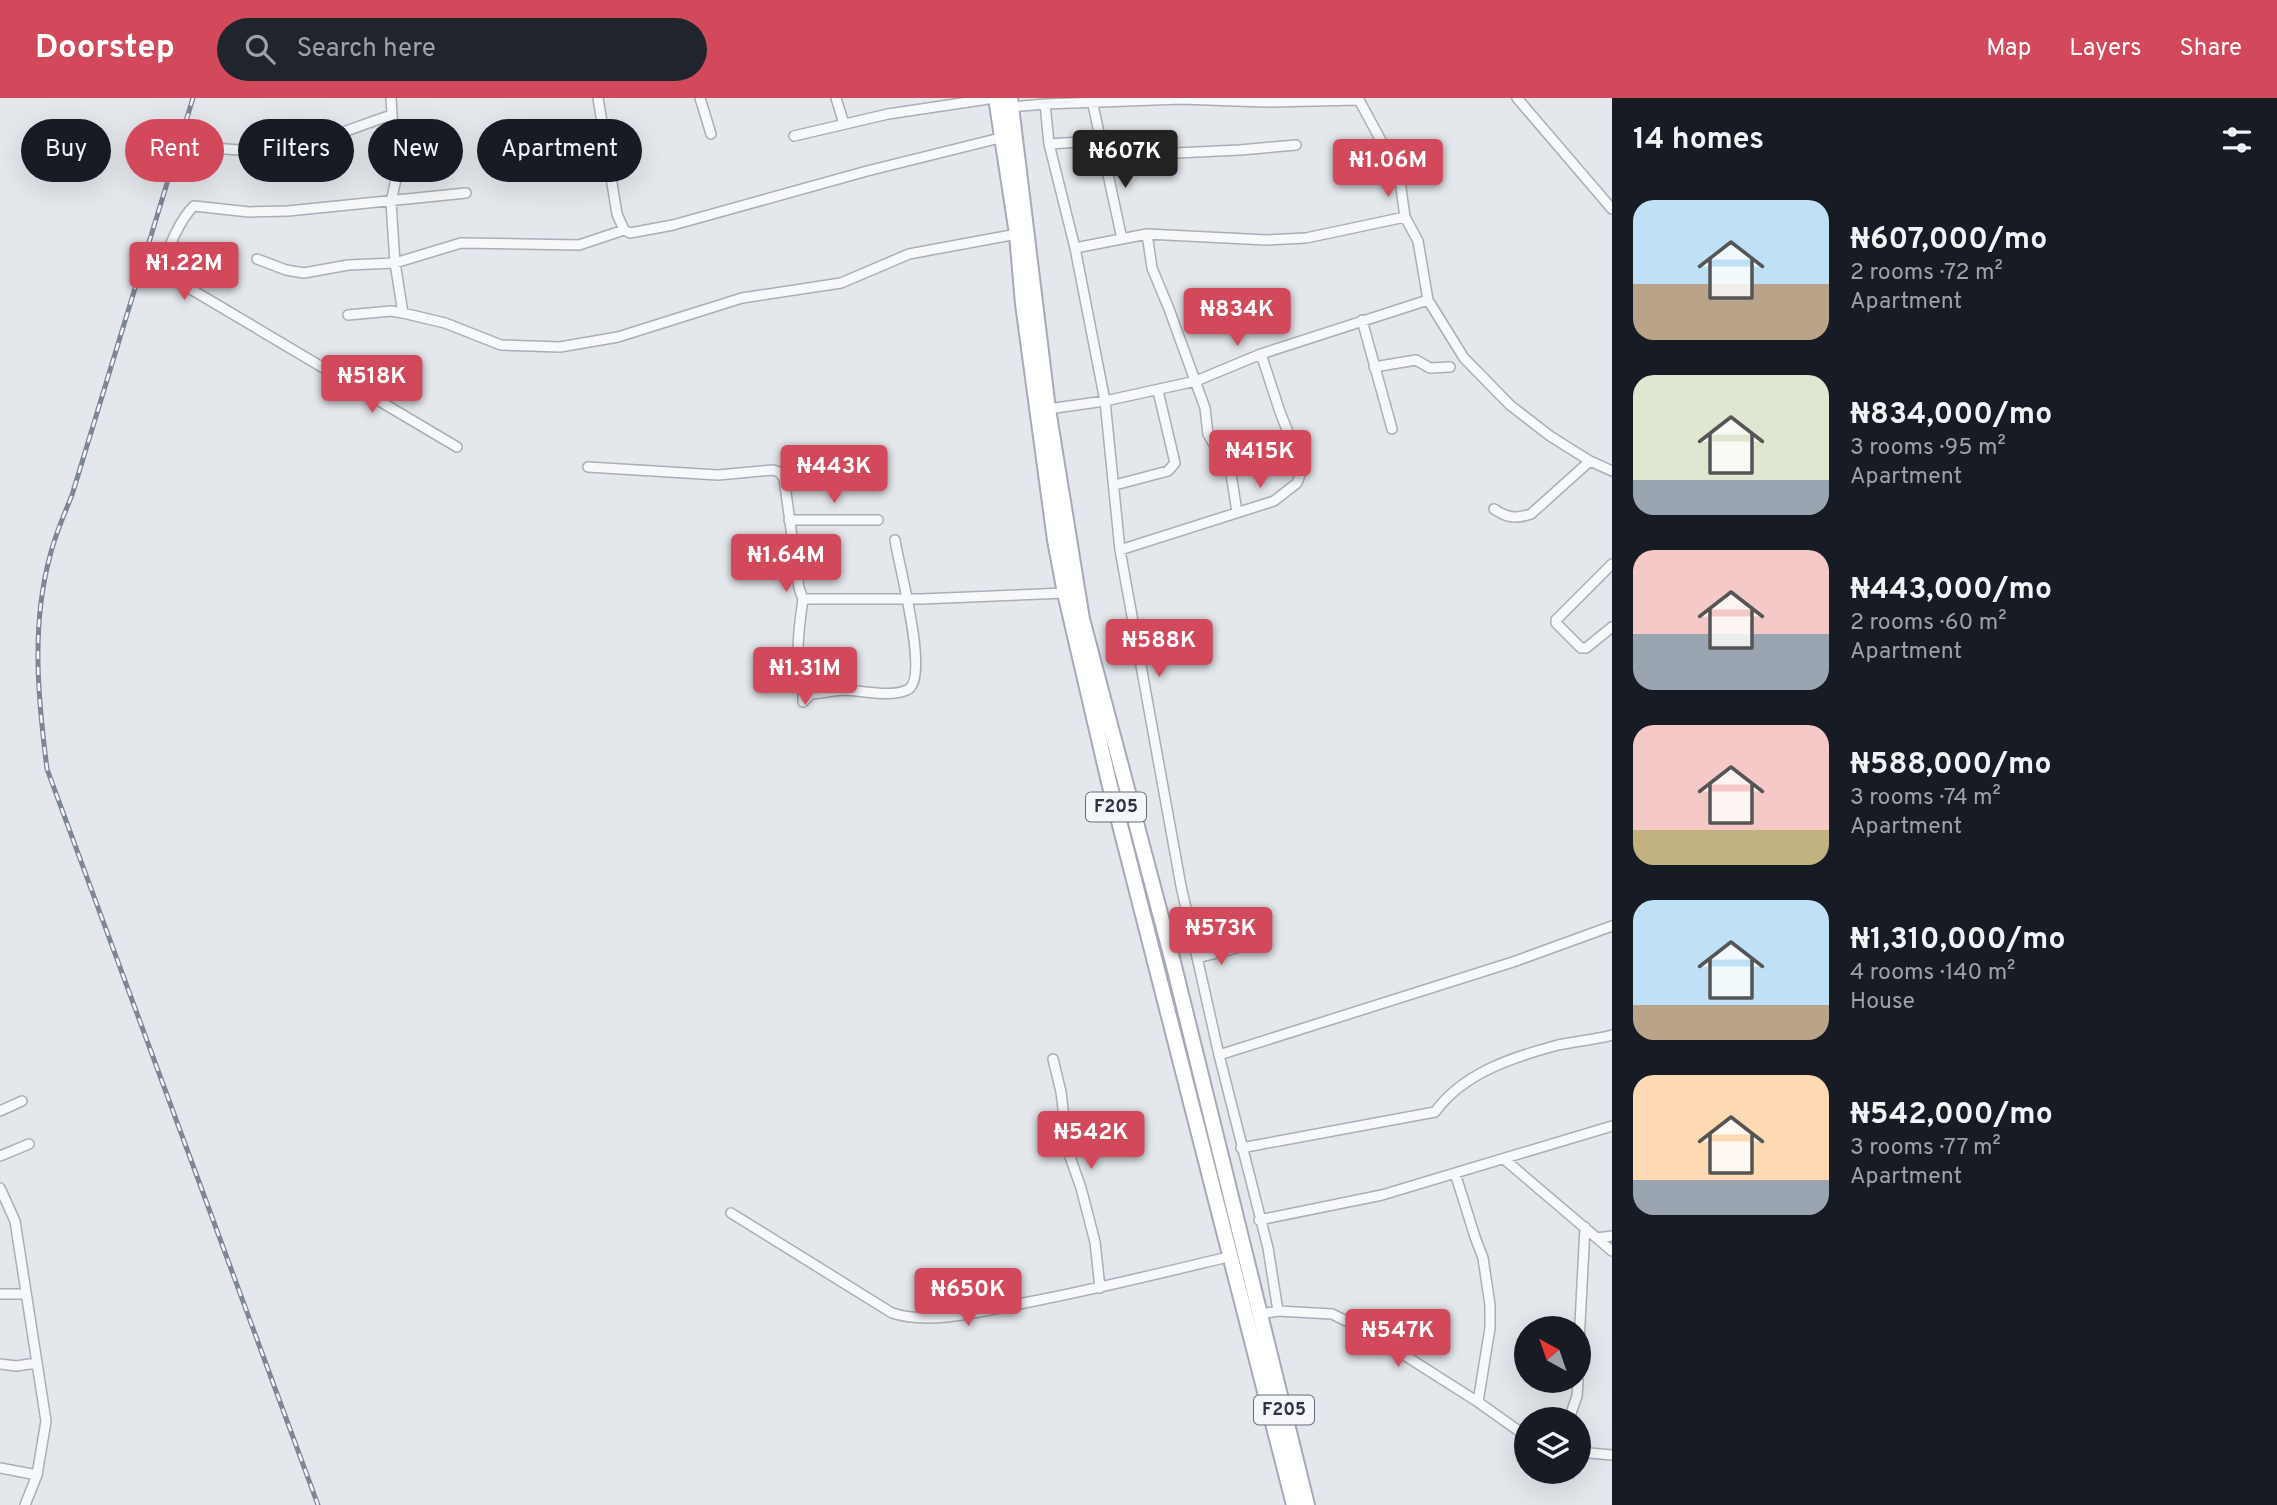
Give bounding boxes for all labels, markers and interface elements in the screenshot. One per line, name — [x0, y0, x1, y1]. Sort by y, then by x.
search box — [217, 18, 707, 81]
text: Doorstep — [35, 28, 175, 70]
icon: search — [241, 30, 279, 68]
text: Search here — [297, 33, 436, 66]
text: Map — [1986, 34, 2031, 64]
text: Layers — [2069, 34, 2141, 64]
text: Share — [2179, 34, 2242, 64]
chip: Buy — [21, 119, 111, 182]
chip: Rent — [125, 119, 224, 182]
chip: Filters — [238, 119, 354, 182]
chip: New — [368, 119, 463, 182]
chip: Apartment — [477, 119, 642, 182]
icon: filters — [2218, 121, 2256, 159]
text: 14 homes — [1633, 122, 1764, 159]
pin: ₦607K — [1076, 130, 1174, 190]
text: ₦607K — [1089, 138, 1161, 167]
pin: ₦1.06M — [1331, 140, 1445, 199]
text: ₦1.06M — [1349, 147, 1427, 176]
text: ₦607,000/mo — [1850, 222, 2047, 259]
icon: home — [1689, 228, 1773, 312]
pin: ₦1.22M — [127, 242, 241, 302]
text: ₦1.22M — [145, 250, 223, 279]
text: 2 rooms · 72 m² — [1850, 259, 2003, 288]
pin: ₦834K — [1188, 288, 1286, 348]
text: Apartment — [1850, 288, 1962, 317]
text: ₦834K — [1200, 296, 1274, 325]
pin: ₦518K — [323, 356, 421, 415]
text: ₦518K — [337, 363, 407, 392]
text: ₦834,000/mo — [1850, 397, 2052, 434]
icon: home — [1689, 403, 1773, 487]
pin: ₦415K — [1211, 430, 1309, 490]
text: 3 rooms · 95 m² — [1850, 434, 2006, 463]
text: ₦415K — [1225, 438, 1295, 467]
pin: ₦443K — [785, 446, 883, 505]
text: ₦443K — [797, 453, 871, 482]
text: Apartment — [1850, 463, 1962, 492]
pin: ₦1.64M — [729, 534, 843, 594]
text: ₦1.64M — [747, 542, 825, 571]
text: ₦443,000/mo — [1850, 572, 2052, 609]
icon: home — [1689, 578, 1773, 662]
text: 2 rooms · 60 m² — [1850, 609, 2007, 638]
pin: ₦588K — [1110, 620, 1208, 679]
text: ₦588K — [1122, 627, 1196, 656]
text: Apartment — [1850, 638, 1962, 667]
pin: ₦1.31M — [748, 648, 862, 707]
text: ₦1.31M — [769, 655, 841, 684]
text: ₦588,000/mo — [1850, 747, 2051, 784]
icon: home — [1689, 753, 1773, 837]
text: 3 rooms · 74 m² — [1850, 784, 2001, 813]
road number: F205 — [1086, 792, 1146, 822]
text: Apartment — [1850, 813, 1962, 842]
pin: ₦573K — [1172, 908, 1270, 967]
text: ₦573K — [1185, 915, 1257, 944]
text: ₦1,310,000/mo — [1850, 922, 2066, 959]
icon: home — [1689, 928, 1773, 1012]
text: 4 rooms · 140 m² — [1850, 959, 2015, 988]
text: House — [1850, 988, 1915, 1017]
text: ₦542,000/mo — [1850, 1097, 2053, 1134]
icon: home — [1689, 1103, 1773, 1187]
pin: ₦542K — [1042, 1112, 1140, 1171]
text: ₦542K — [1053, 1119, 1129, 1148]
text: 3 rooms · 77 m² — [1850, 1134, 2001, 1163]
text: Apartment — [1850, 1163, 1962, 1192]
pin: ₦650K — [919, 1268, 1017, 1328]
text: ₦650K — [931, 1276, 1005, 1305]
pin: ₦547K — [1349, 1310, 1447, 1369]
north arrow — [1514, 1316, 1591, 1393]
map controls — [1514, 1316, 1591, 1484]
text: ₦547K — [1361, 1317, 1435, 1346]
road number: F205 — [1254, 1395, 1314, 1424]
button: layers — [1514, 1407, 1591, 1484]

